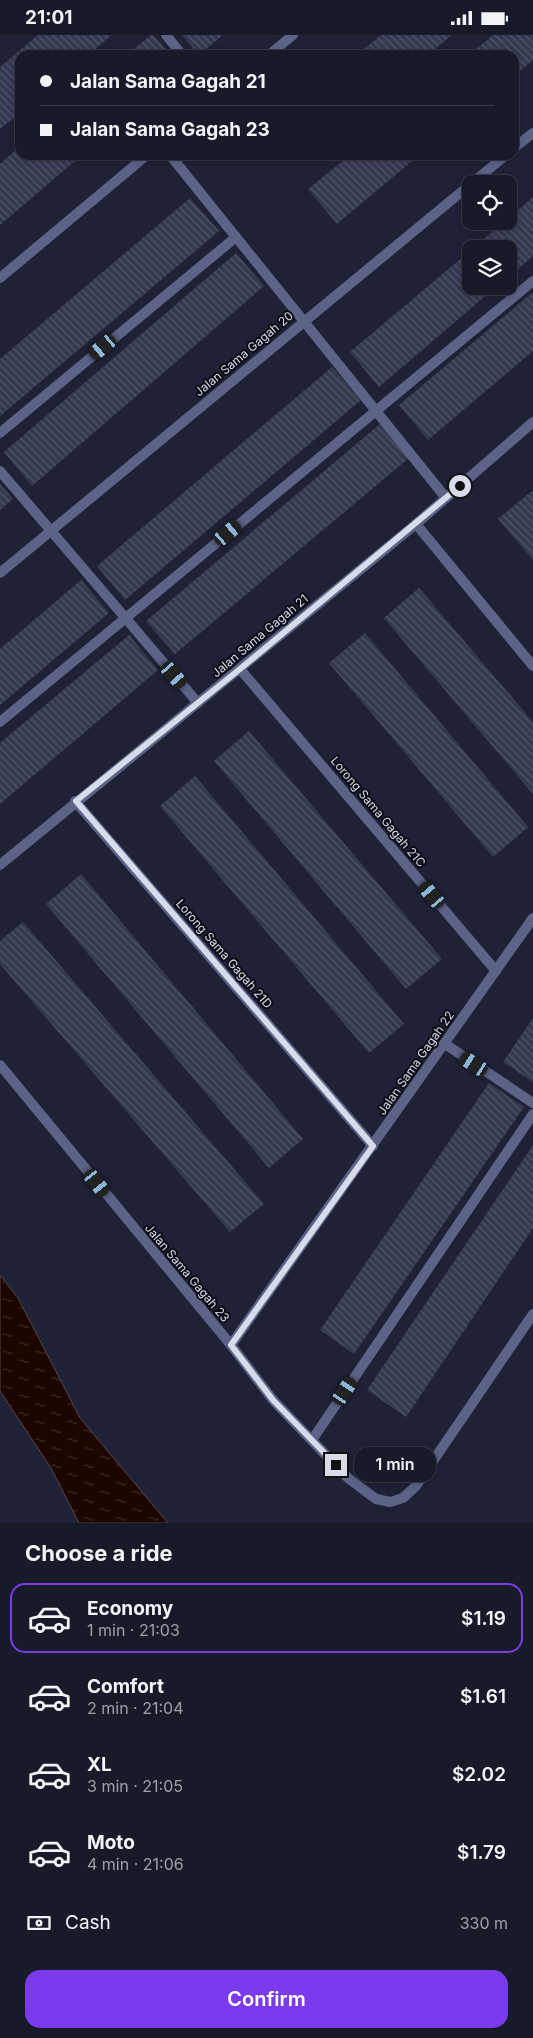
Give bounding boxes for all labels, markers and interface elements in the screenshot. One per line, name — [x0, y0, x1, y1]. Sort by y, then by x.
text: 21:01 — [25, 6, 73, 29]
text: Jalan Sama Gagah 21 — [70, 70, 266, 93]
text: Jalan Sama Gagah 23 — [70, 118, 270, 141]
map controls — [462, 175, 517, 295]
button: locate — [462, 175, 517, 230]
button: layers — [462, 240, 517, 295]
street label: Jalan Sama Gagah 20 — [191, 308, 296, 399]
car — [86, 332, 119, 362]
route start — [449, 475, 471, 497]
car — [211, 518, 244, 548]
street label: Jalan Sama Gagah 21 — [208, 591, 311, 680]
car — [158, 659, 189, 691]
street label: Lorong Sama Gagah 21C — [328, 753, 429, 870]
car — [416, 879, 447, 911]
street label: Lorong Sama Gagah 21D — [173, 896, 276, 1011]
street label: Jalan Sama Gagah 22 — [374, 1008, 457, 1118]
car — [457, 1050, 490, 1078]
car — [81, 1167, 112, 1199]
street label: Jalan Sama Gagah 23 — [142, 1220, 233, 1325]
car — [330, 1374, 359, 1408]
callout: 1 min — [354, 1447, 436, 1483]
route end — [325, 1454, 347, 1476]
text: 1 min — [375, 1454, 415, 1474]
text: Choose a ride — [25, 1540, 173, 1566]
icon: car — [27, 1596, 72, 1641]
text: Economy — [87, 1597, 173, 1620]
text: $1.19 — [461, 1607, 506, 1630]
text: 1 min · 21:03 — [87, 1620, 180, 1640]
icon: car — [27, 1674, 72, 1719]
text: Comfort — [87, 1675, 164, 1698]
text: $1.61 — [460, 1685, 506, 1708]
text: 2 min · 21:04 — [87, 1698, 184, 1718]
icon: car — [27, 1752, 72, 1797]
text: XL — [87, 1753, 112, 1776]
text: $2.02 — [452, 1763, 506, 1786]
text: 3 min · 21:05 — [87, 1776, 183, 1796]
icon: car — [27, 1830, 72, 1875]
text: Moto — [87, 1831, 135, 1854]
text: $1.79 — [457, 1841, 506, 1864]
text: 4 min · 21:06 — [87, 1854, 184, 1874]
icon: cash — [25, 1909, 53, 1937]
text: Cash — [65, 1911, 111, 1934]
text: 330 m — [460, 1913, 508, 1933]
button: Confirm — [25, 1970, 508, 2028]

